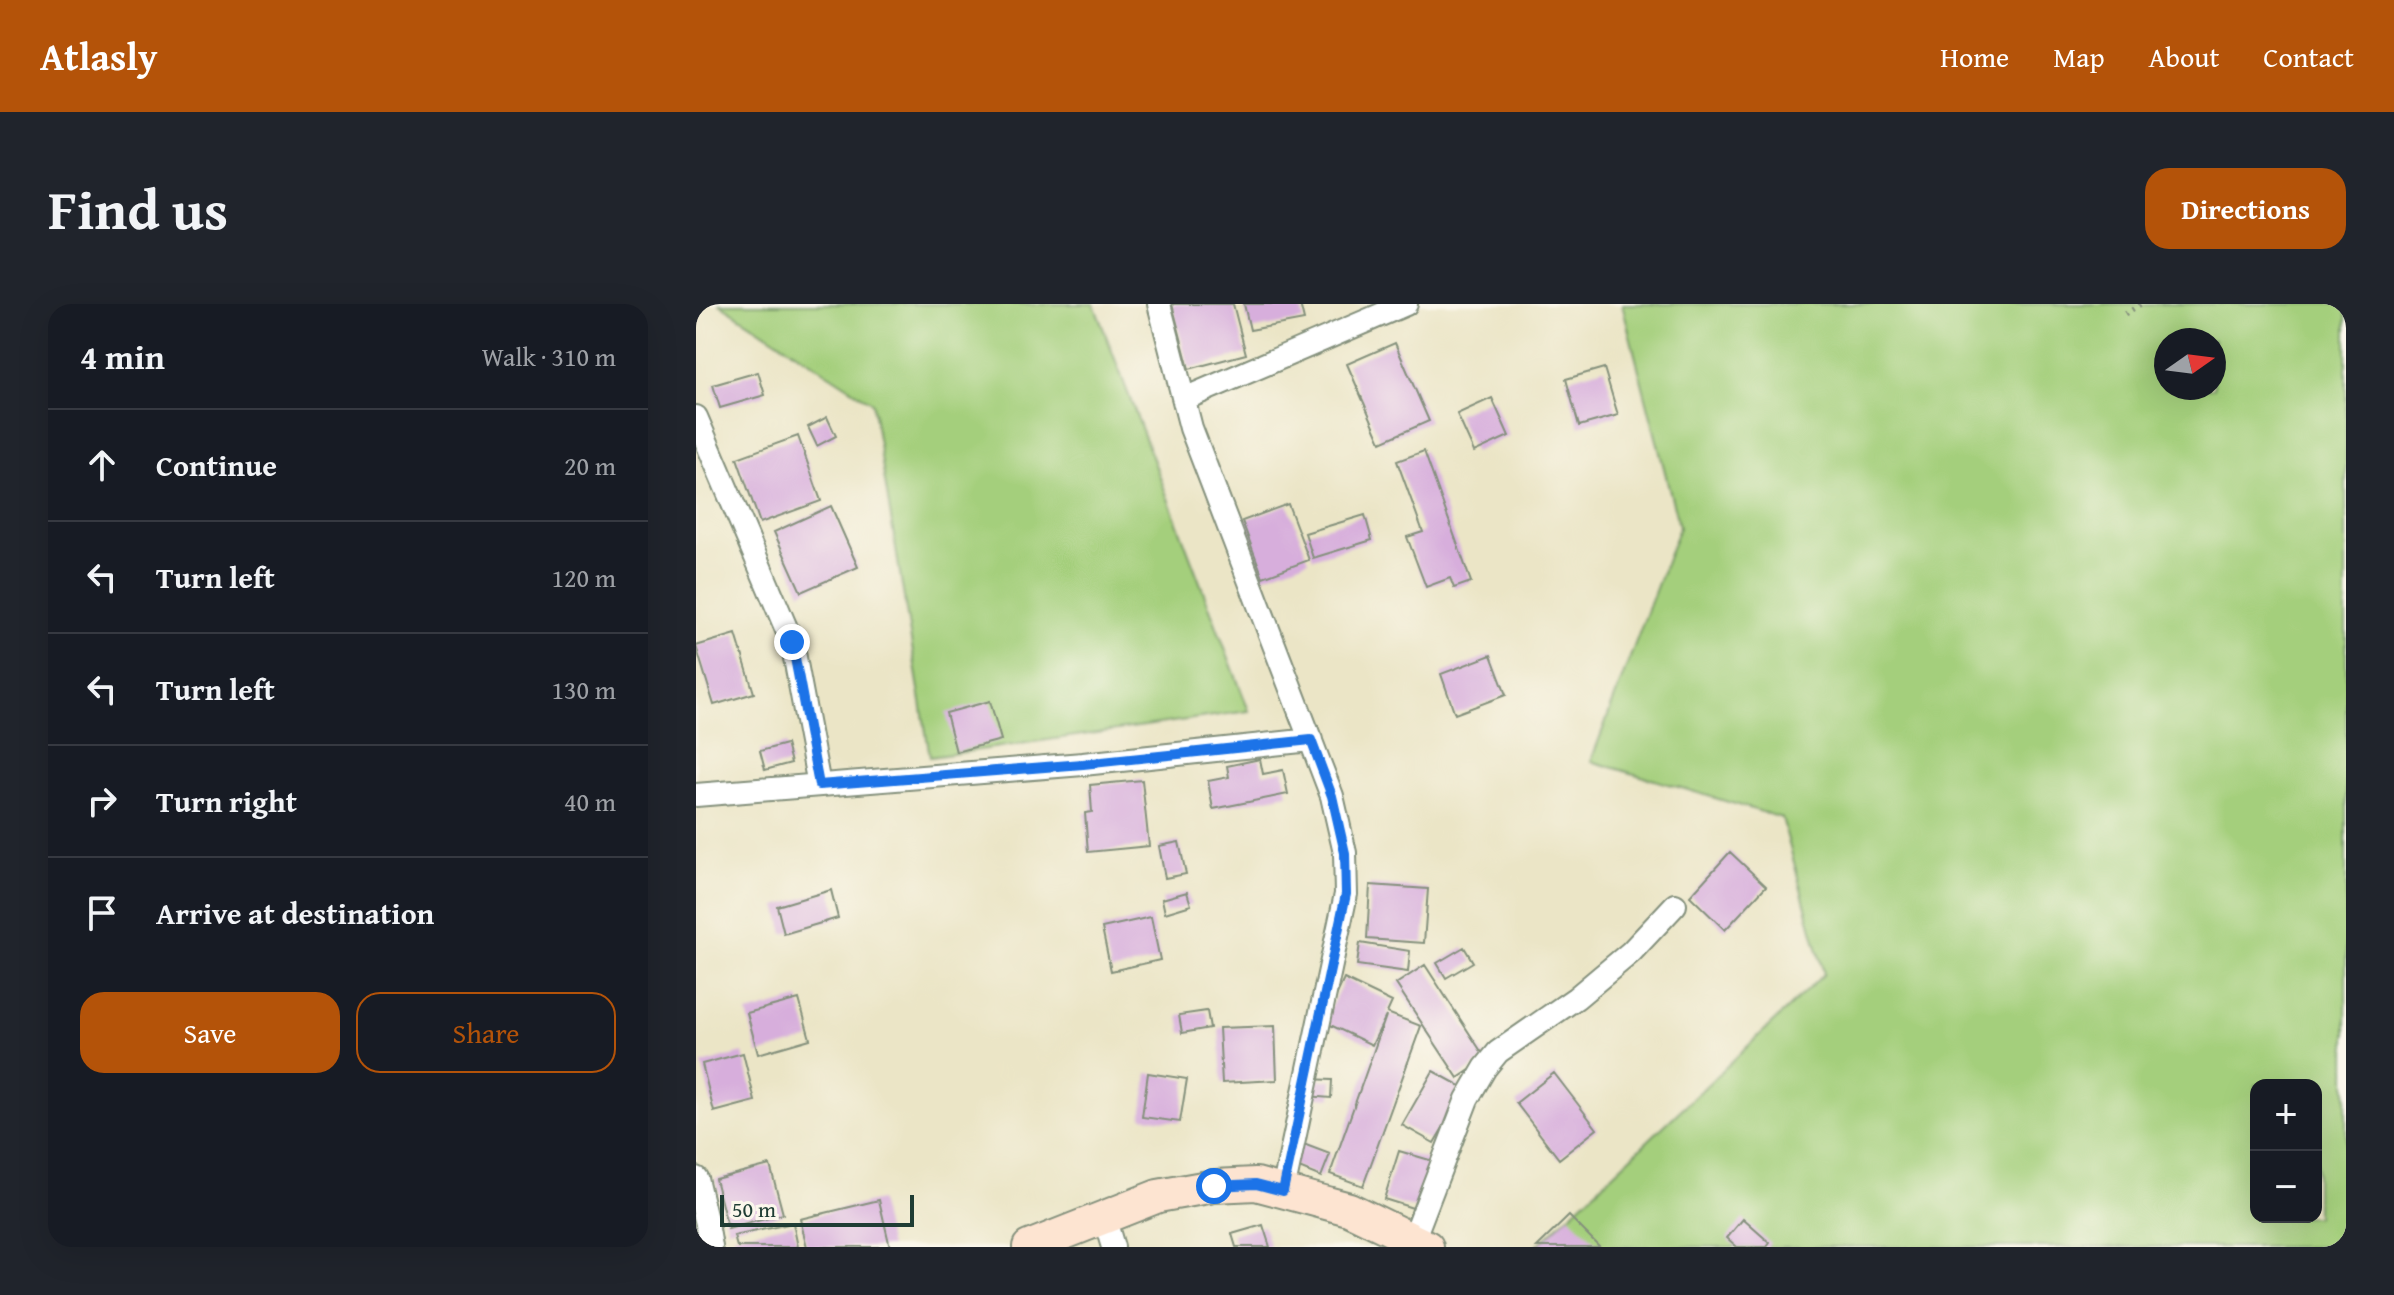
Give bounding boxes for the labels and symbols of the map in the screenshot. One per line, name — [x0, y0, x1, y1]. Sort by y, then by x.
north arrow — [2154, 328, 2226, 400]
route end — [774, 624, 810, 660]
route start — [1196, 1168, 1232, 1204]
scale bar — [720, 1191, 914, 1227]

